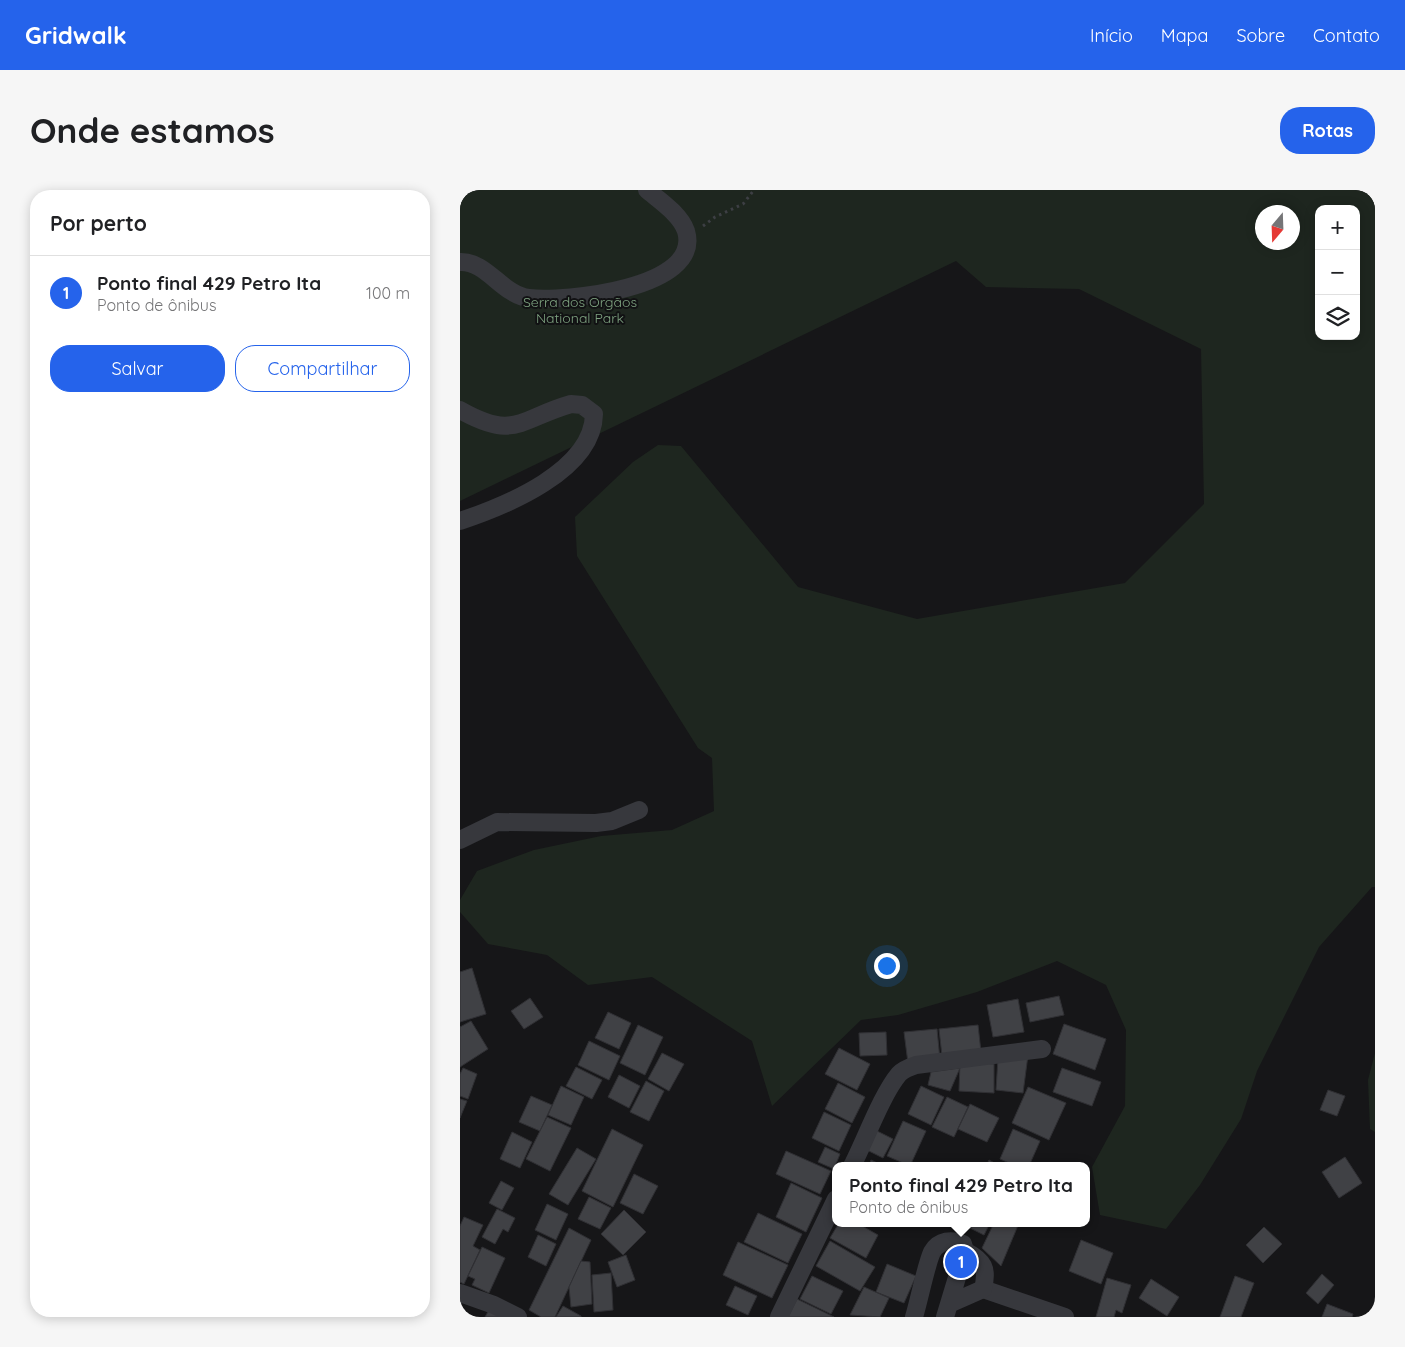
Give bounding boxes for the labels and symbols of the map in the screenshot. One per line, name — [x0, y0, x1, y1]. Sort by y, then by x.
north arrow — [1255, 205, 1300, 250]
park label: Serra dos Orgãos National Park — [523, 293, 637, 327]
your location — [874, 953, 900, 979]
pin: 1 — [945, 1243, 977, 1281]

